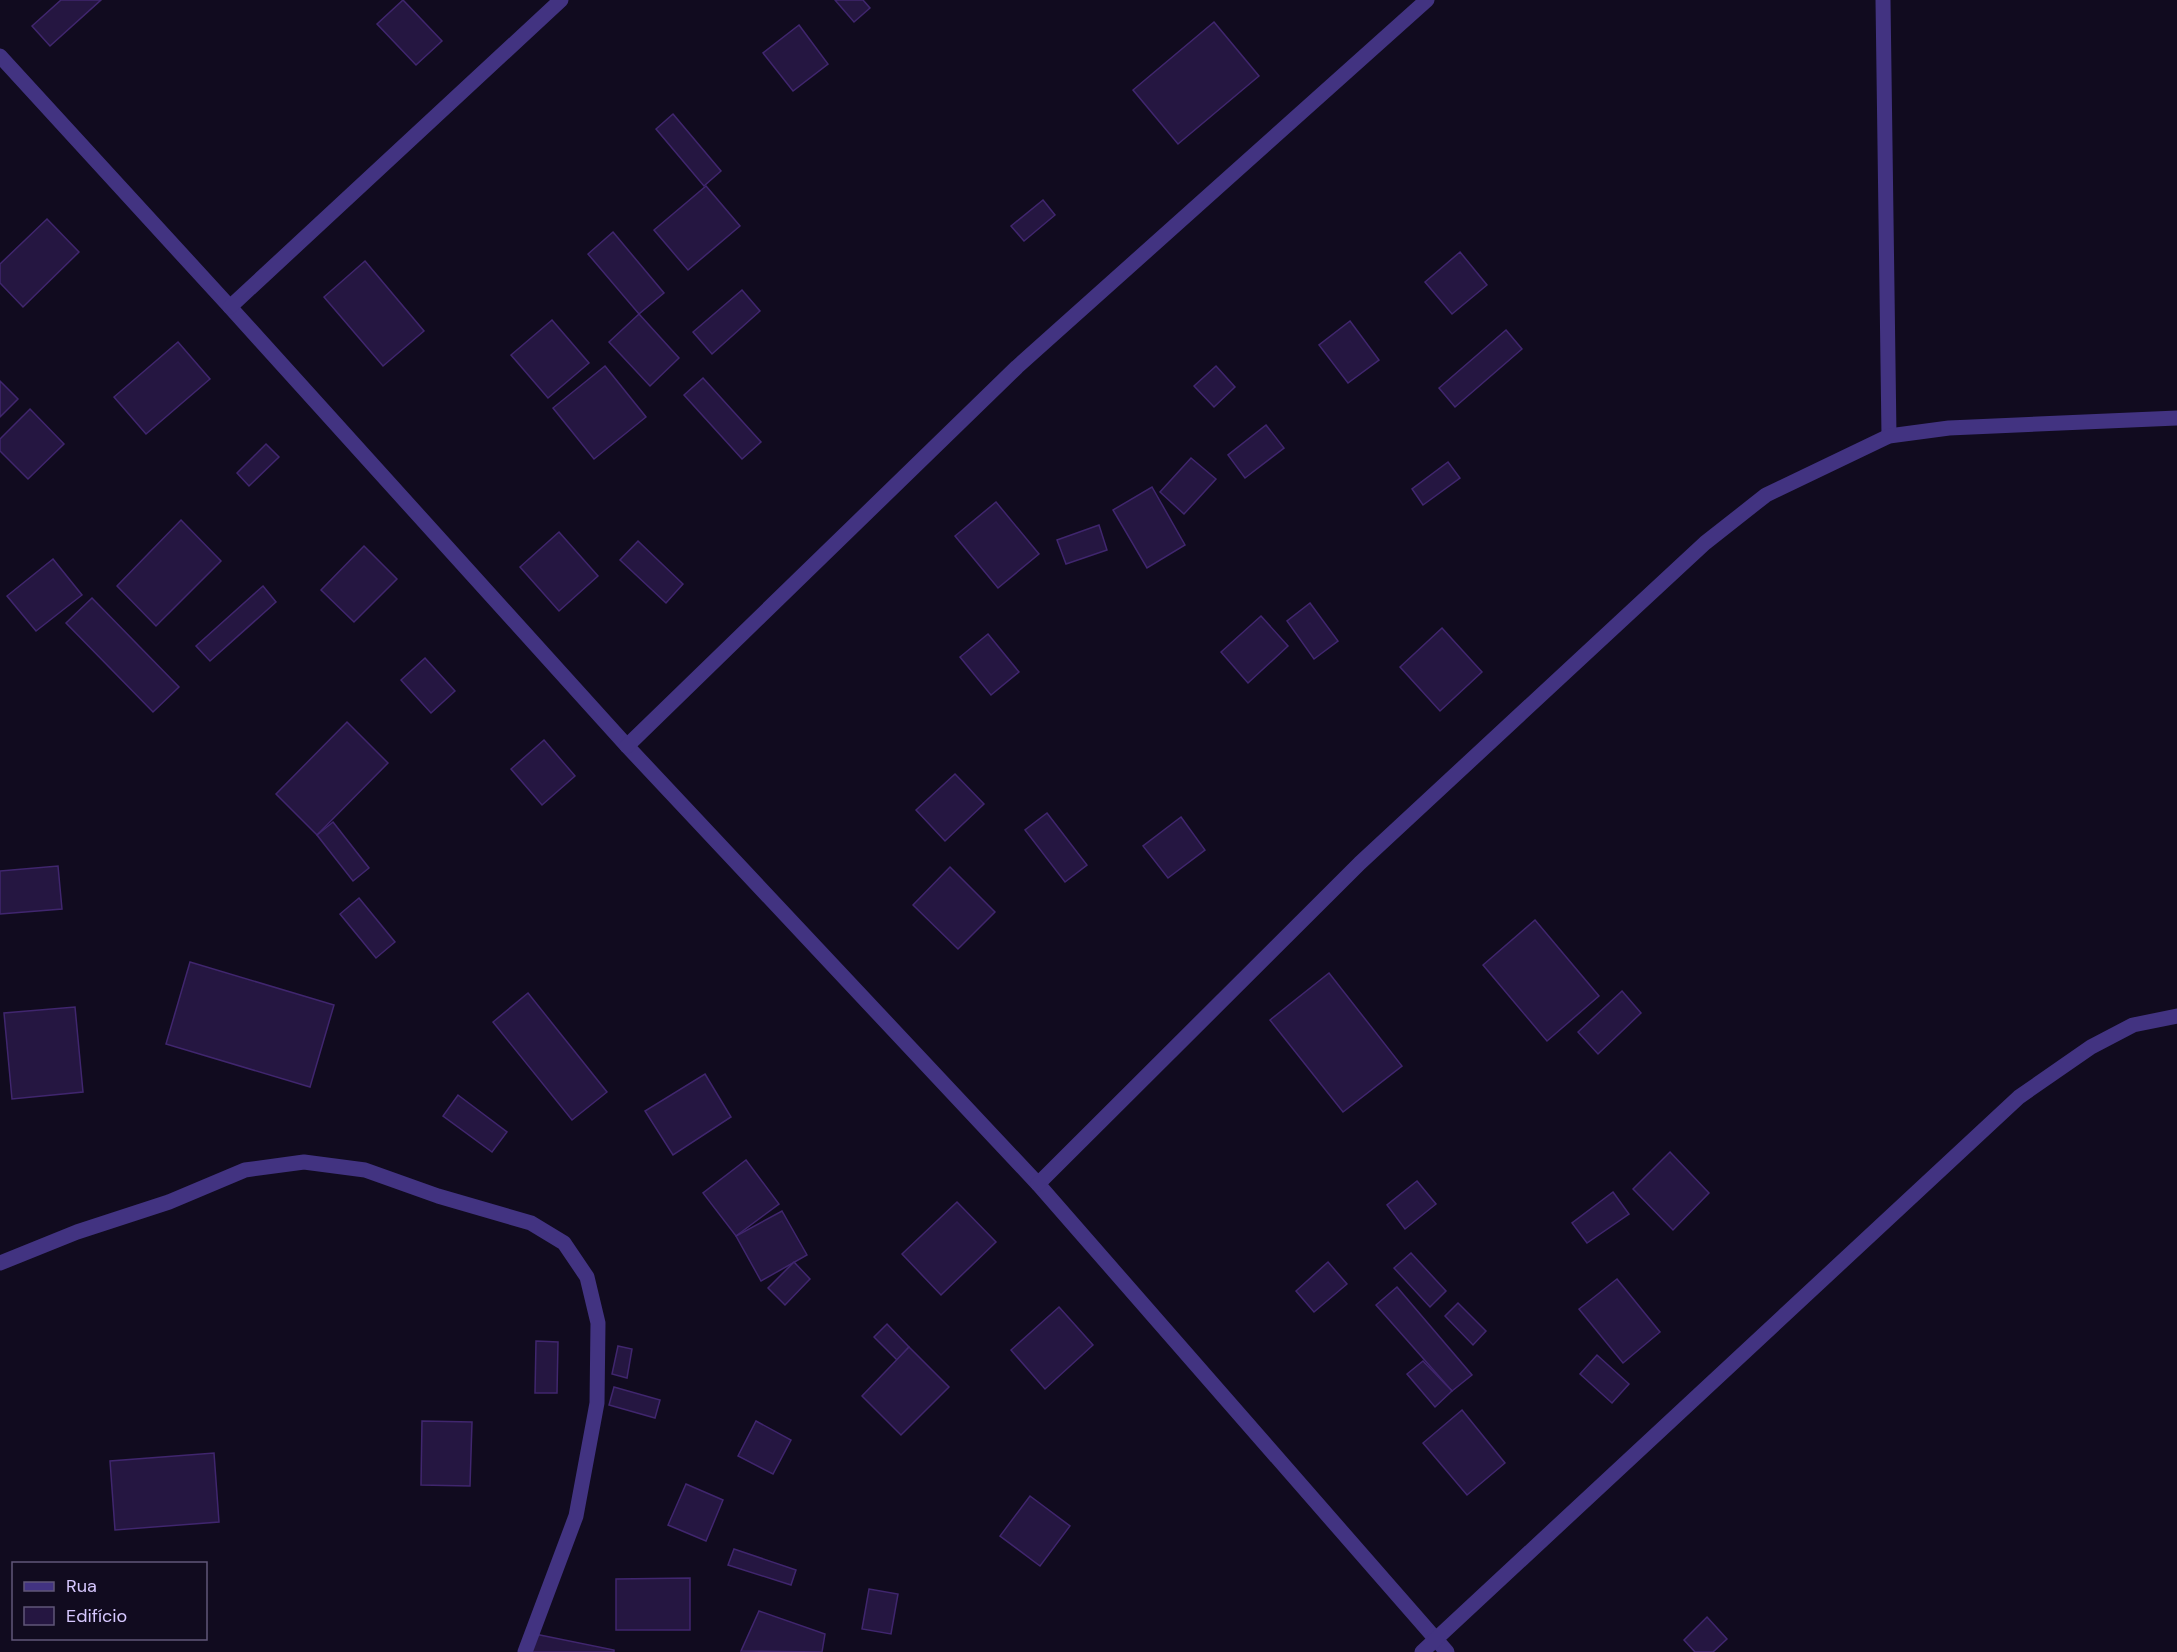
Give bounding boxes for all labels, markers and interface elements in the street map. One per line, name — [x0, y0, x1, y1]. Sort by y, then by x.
legend — [12, 1562, 207, 1640]
text: Rua — [66, 1574, 97, 1598]
text: Edifício — [66, 1604, 127, 1628]

